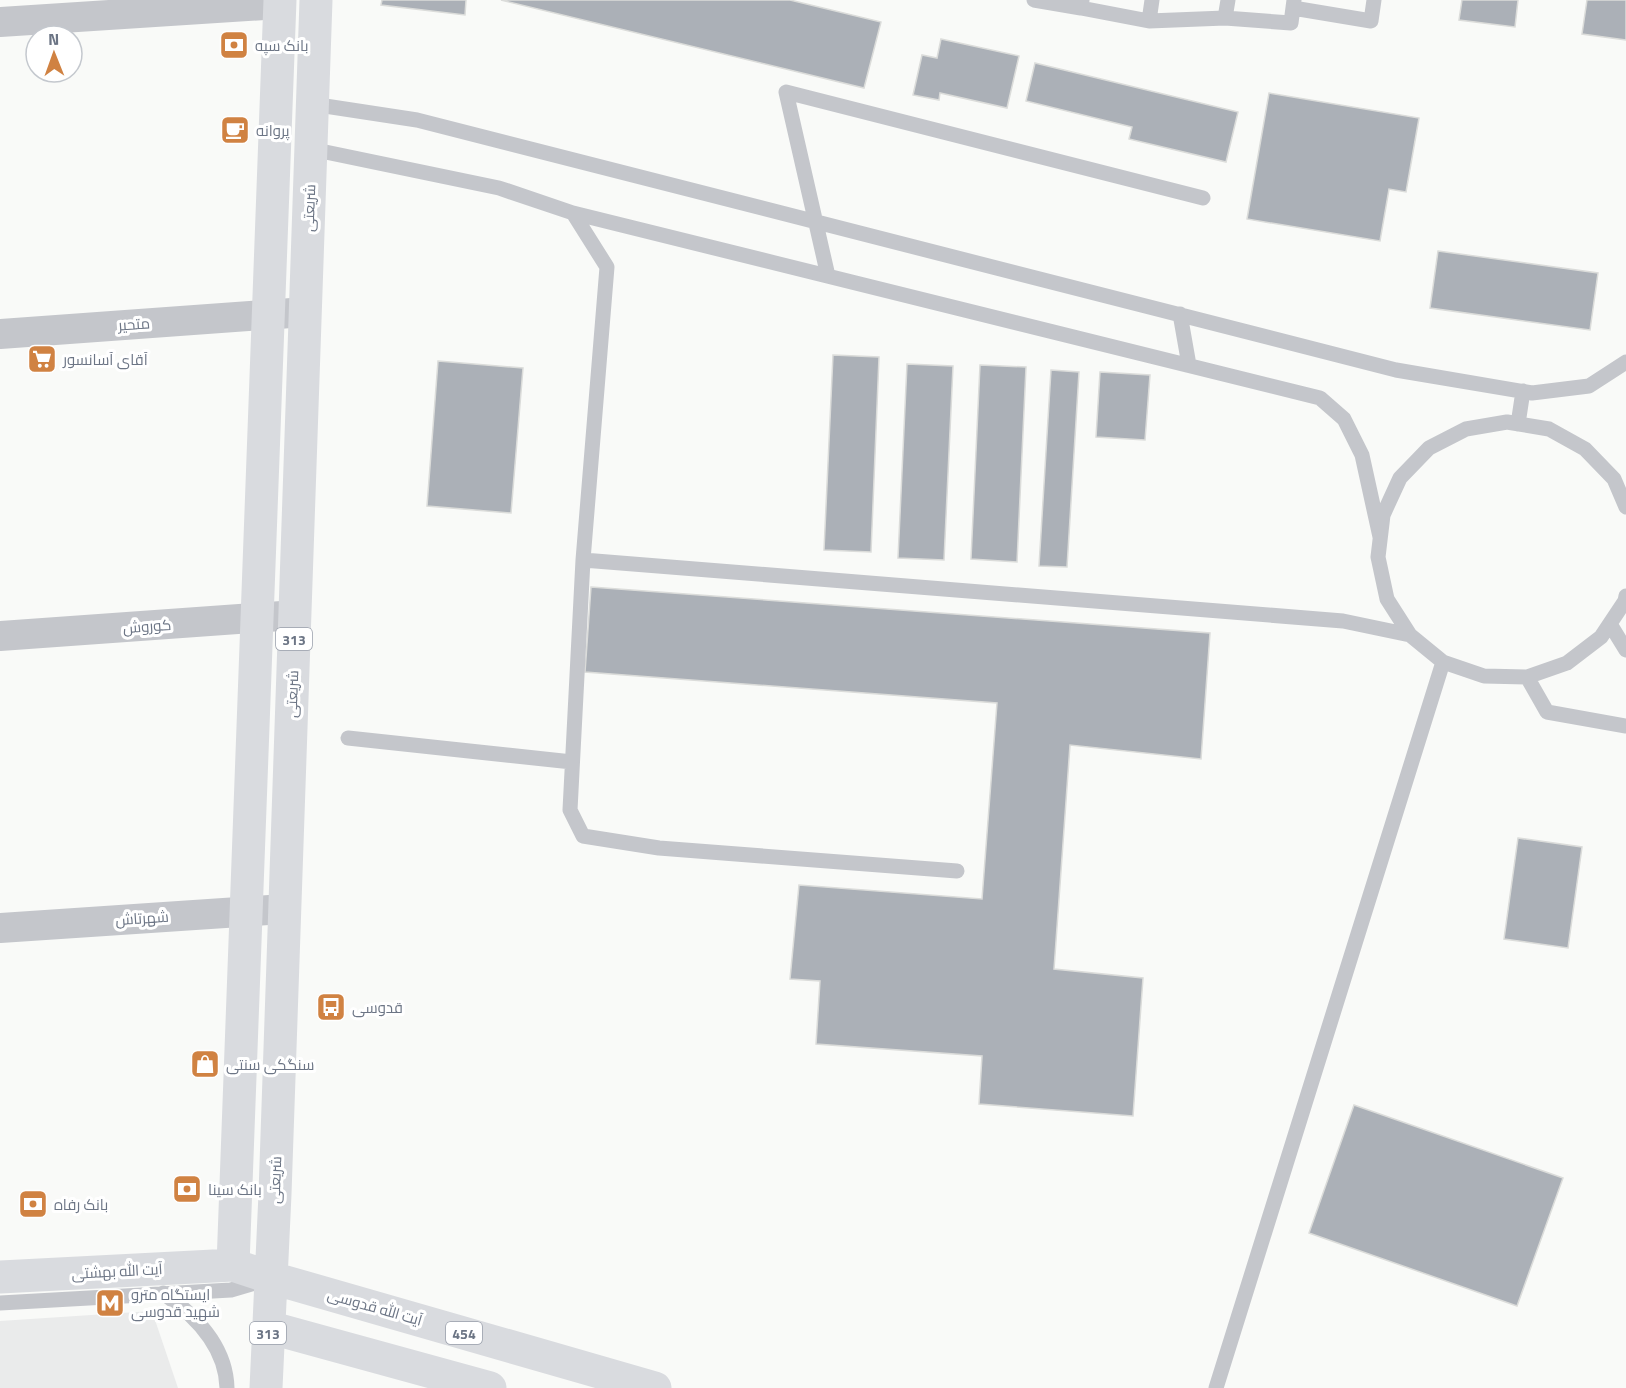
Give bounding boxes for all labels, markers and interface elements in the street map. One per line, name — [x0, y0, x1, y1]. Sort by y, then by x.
north arrow — [24, 24, 84, 84]
text: N — [48, 27, 59, 51]
bank icon: بانک سپه — [218, 29, 250, 61]
place label: بانک سپه — [255, 34, 308, 57]
cafe icon: پروانه — [219, 114, 251, 146]
place label: پروانه — [256, 119, 289, 142]
street label: شریعتی — [297, 184, 321, 232]
street label: متحیر — [116, 311, 151, 337]
supermarket icon: آقای آسانسور — [26, 343, 58, 375]
place label: آقای آسانسور — [62, 348, 148, 371]
street label: کوروش — [122, 613, 172, 639]
road number: 313 — [276, 628, 312, 650]
street label: شریعتی — [280, 670, 304, 718]
street label: شهرتاش — [115, 905, 169, 931]
bus stop icon: قدوسی — [315, 991, 347, 1023]
place label: قدوسی — [352, 996, 403, 1019]
shop icon: سنگکی سنتی — [189, 1048, 221, 1080]
place label: سنگکی سنتی — [226, 1053, 314, 1076]
street label: شریعتی — [263, 1156, 287, 1204]
bank icon: بانک سینا — [171, 1173, 203, 1205]
place label: بانک سینا — [208, 1178, 262, 1201]
bank icon: بانک رفاه — [17, 1188, 49, 1220]
place label: بانک رفاه — [54, 1193, 108, 1216]
street label: آیت الله بهشتی — [71, 1257, 163, 1285]
street label: آیت الله قدوسی — [325, 1282, 425, 1332]
place label: ایستگاه مترو شهید قدوسی — [131, 1283, 220, 1323]
metro station icon: ایستگاه مترو شهید قدوسی — [94, 1287, 126, 1319]
road number: 313 — [250, 1322, 286, 1344]
road number: 454 — [446, 1322, 482, 1344]

